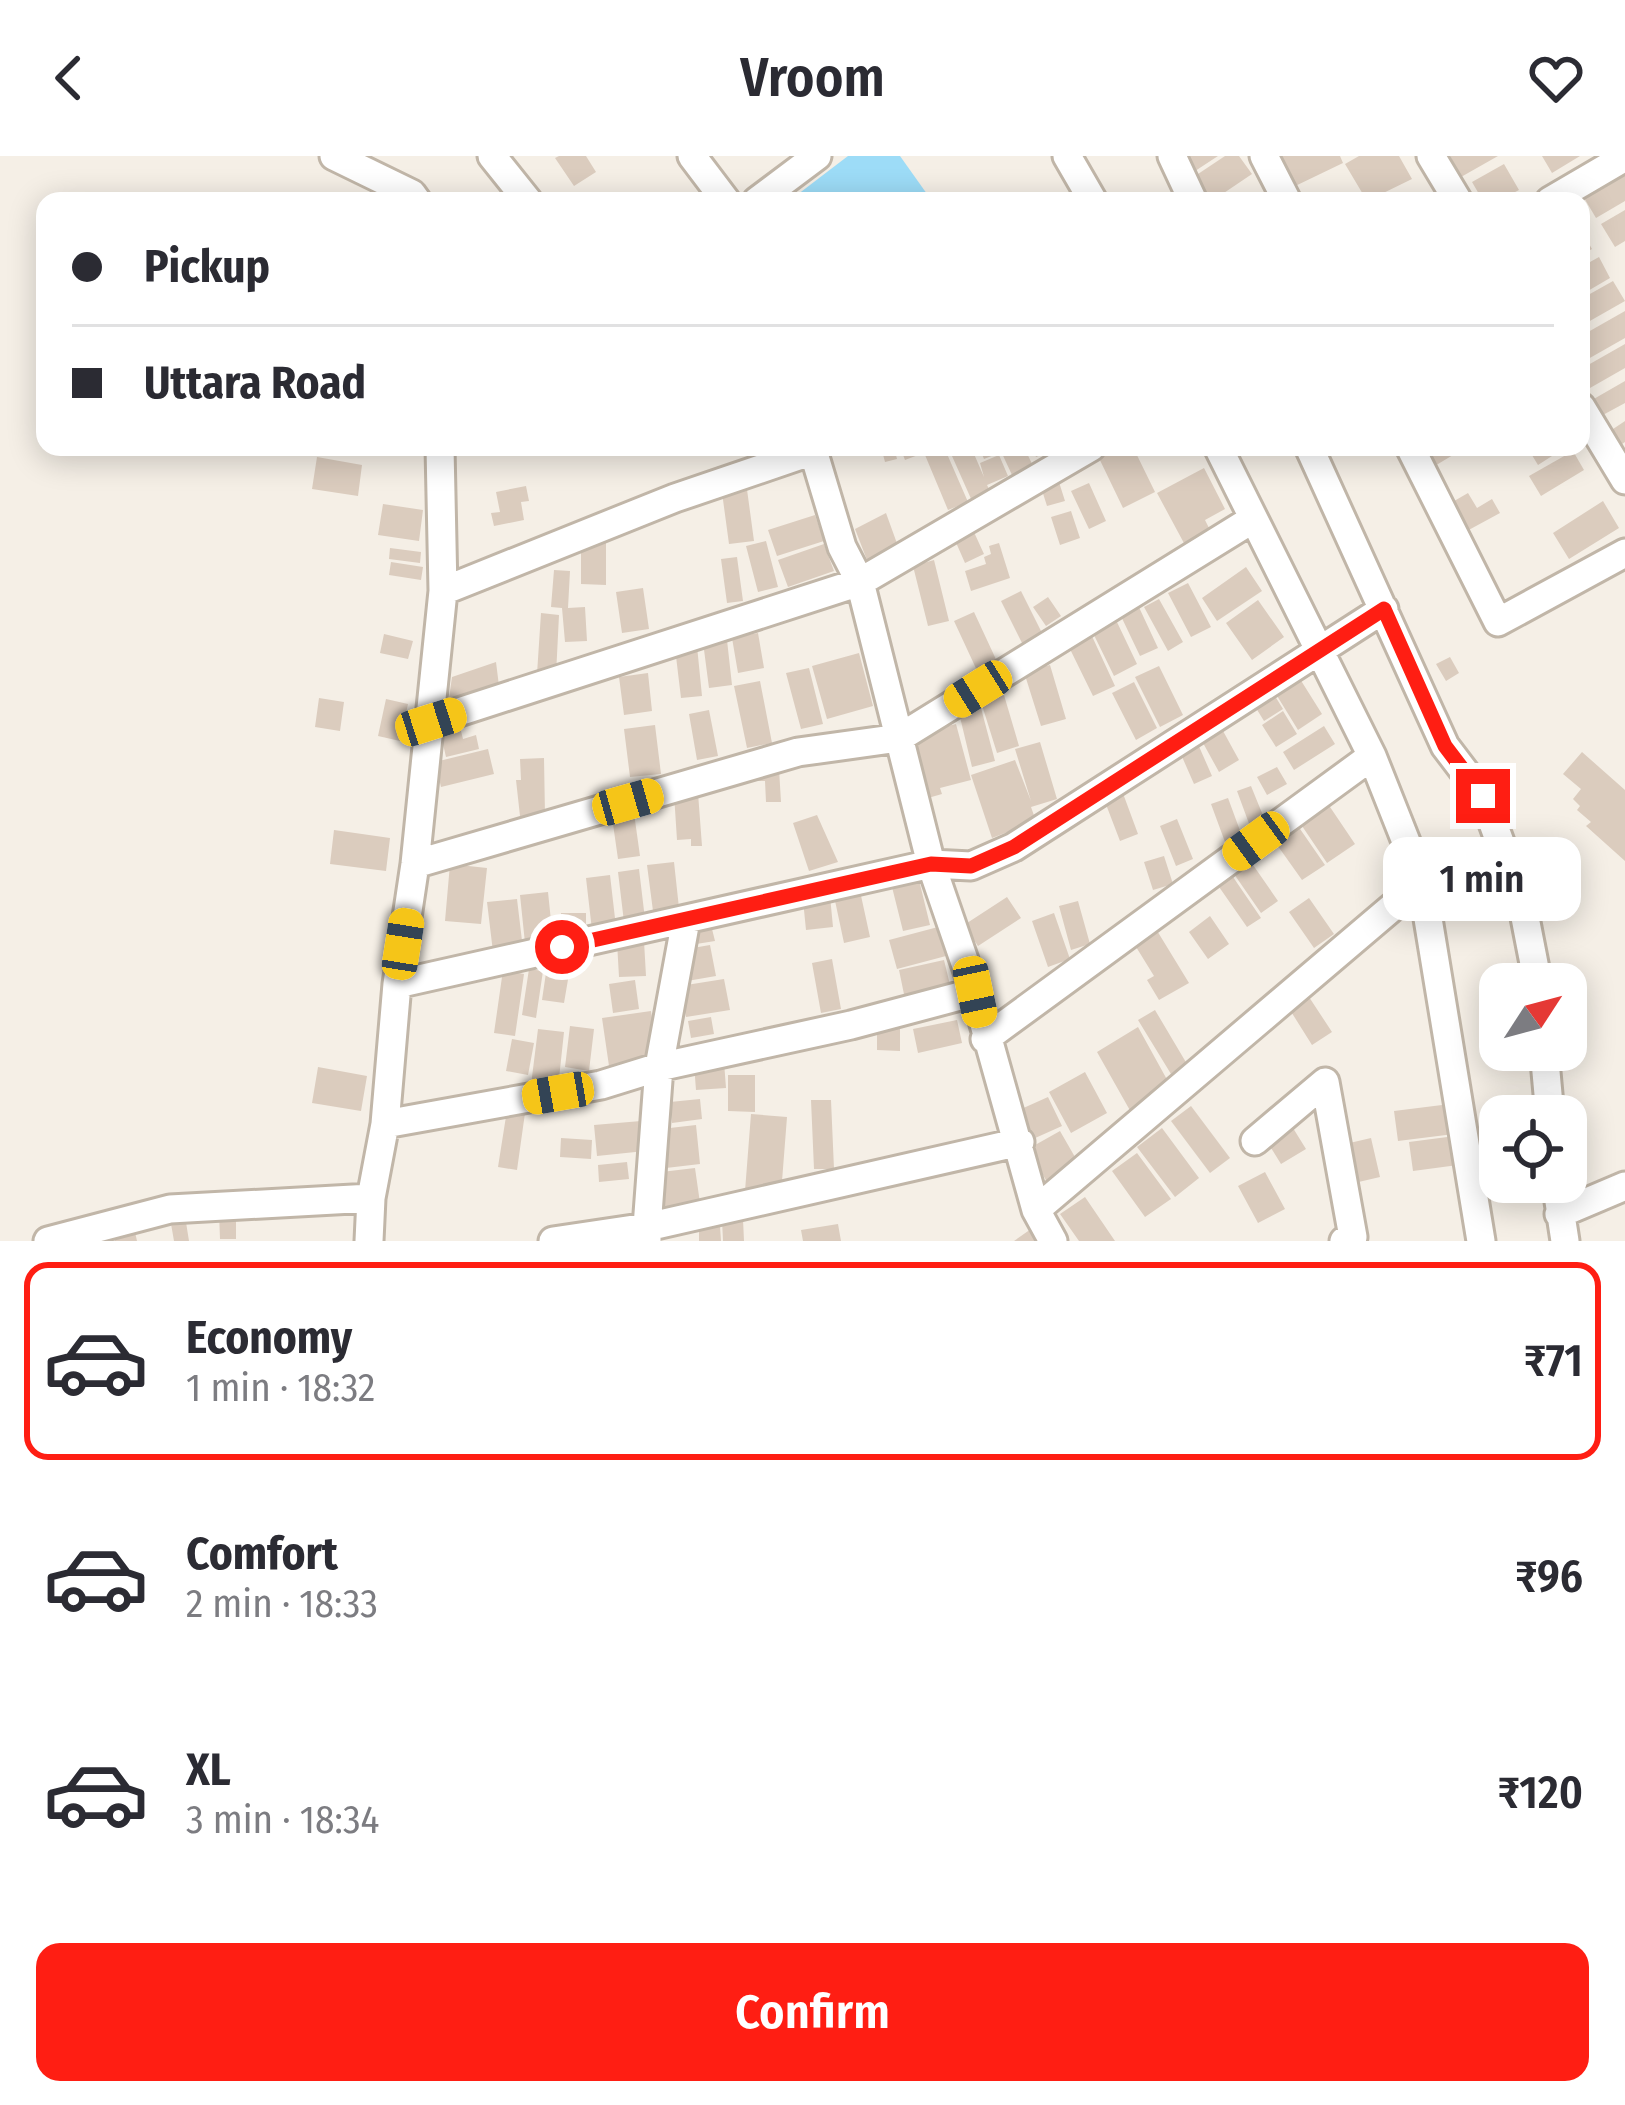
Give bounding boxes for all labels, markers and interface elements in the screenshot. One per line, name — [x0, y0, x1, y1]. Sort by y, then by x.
icon: back — [36, 45, 102, 111]
icon: heart — [1523, 45, 1589, 111]
text: Vroom — [740, 46, 885, 110]
text: Pickup — [144, 240, 270, 294]
text: Uttara Road — [144, 356, 366, 410]
car — [938, 655, 1018, 723]
car — [391, 694, 471, 750]
route end — [1456, 769, 1510, 823]
car — [588, 775, 668, 829]
car — [1216, 805, 1296, 877]
callout: 1 min — [1384, 838, 1582, 922]
text: 1 min — [1440, 856, 1524, 902]
car — [380, 906, 426, 982]
route start — [535, 920, 589, 974]
car — [950, 953, 1000, 1031]
north arrow — [1479, 963, 1587, 1071]
map controls — [1479, 963, 1587, 1203]
car — [519, 1069, 597, 1117]
button: locate — [1479, 1095, 1587, 1203]
icon: car — [42, 1307, 150, 1415]
text: Economy — [186, 1311, 352, 1365]
text: ₹71 — [1524, 1334, 1583, 1388]
text: 1 min · 18:32 — [186, 1365, 375, 1411]
icon: car — [42, 1523, 150, 1631]
text: Comfort — [186, 1527, 338, 1581]
text: ₹96 — [1515, 1550, 1583, 1604]
text: 2 min · 18:33 — [186, 1581, 378, 1627]
icon: car — [42, 1739, 150, 1847]
text: XL — [186, 1743, 231, 1797]
text: ₹120 — [1497, 1766, 1583, 1820]
text: 3 min · 18:34 — [186, 1797, 379, 1843]
button: Confirm — [36, 1943, 1589, 2081]

